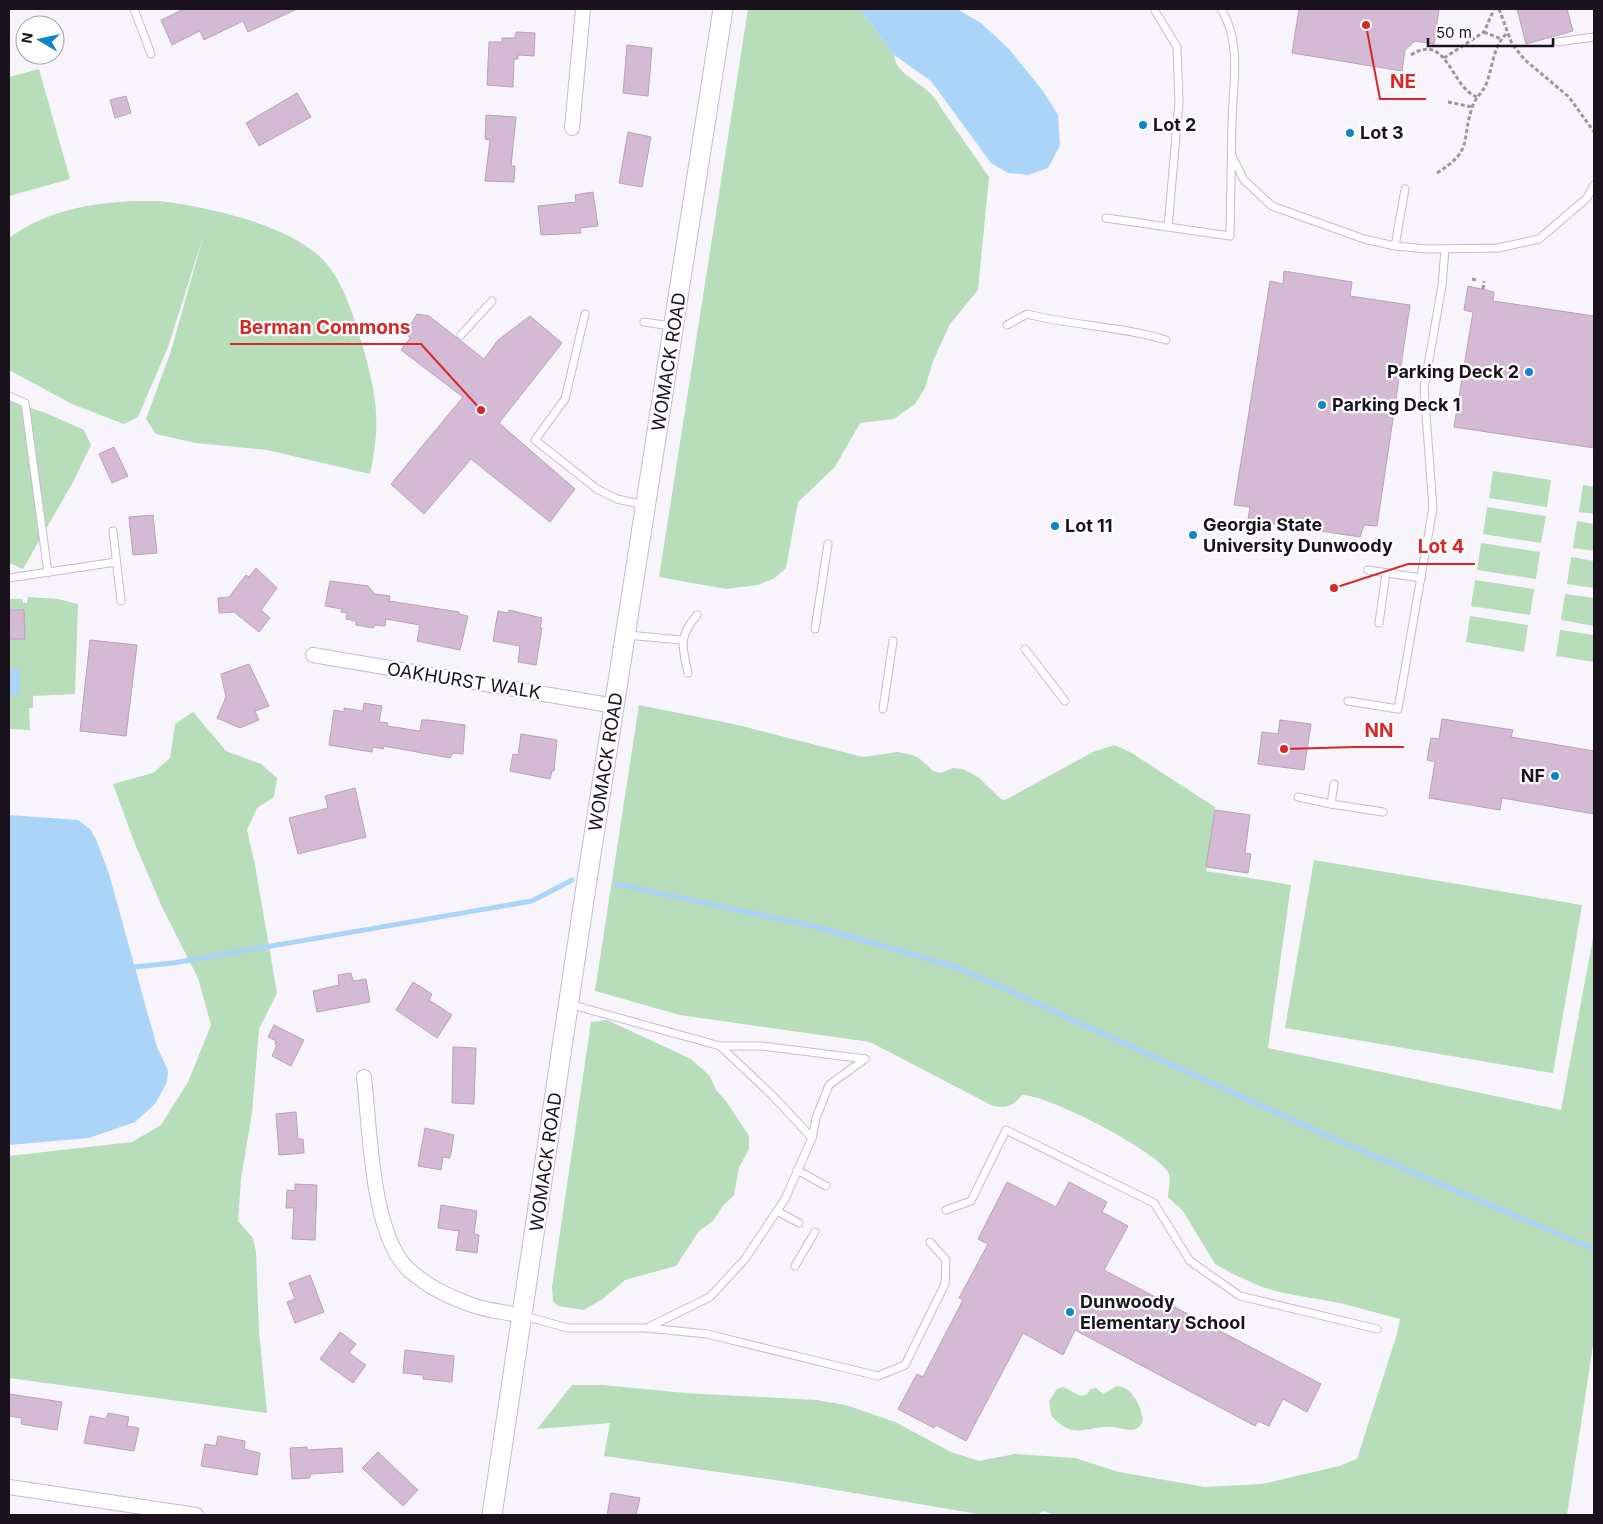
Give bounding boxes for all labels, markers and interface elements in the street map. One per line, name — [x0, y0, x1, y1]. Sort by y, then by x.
north arrow — [15, 15, 65, 65]
scale bar — [1428, 15, 1553, 47]
text: 50 m — [1436, 23, 1472, 42]
text: N — [17, 31, 36, 44]
callout: NE — [1380, 65, 1426, 99]
text: NE — [1390, 70, 1416, 93]
place label: Lot 2 — [1153, 114, 1196, 135]
marker: Lot 2 — [1137, 119, 1149, 131]
place label: Lot 3 — [1360, 122, 1404, 143]
marker: Lot 3 — [1344, 127, 1356, 139]
street label: WOMACK ROAD — [647, 291, 690, 433]
callout: Berman Commons — [230, 310, 421, 344]
text: Berman Commons — [240, 316, 410, 339]
place label: Parking Deck 2 — [1387, 361, 1519, 382]
marker: Parking Deck 2 — [1523, 366, 1535, 378]
place label: Parking Deck 1 — [1332, 394, 1460, 415]
marker: Parking Deck 1 — [1316, 399, 1328, 411]
place label: Georgia State University Dunwoody — [1203, 514, 1393, 556]
place label: Lot 11 — [1065, 515, 1113, 536]
marker: Lot 11 — [1049, 520, 1061, 532]
marker: Georgia State University Dunwoody — [1187, 529, 1199, 541]
callout: Lot 4 — [1408, 530, 1475, 564]
text: Lot 4 — [1418, 535, 1464, 558]
street label: OAKHURST WALK — [386, 658, 543, 703]
street label: WOMACK ROAD — [584, 691, 627, 833]
callout: NN — [1355, 713, 1404, 747]
text: NN — [1365, 719, 1393, 742]
place label: NF — [1521, 765, 1545, 786]
marker: NF — [1549, 770, 1561, 782]
street label: WOMACK ROAD — [525, 1091, 566, 1233]
place label: Dunwoody Elementary School — [1080, 1291, 1245, 1333]
marker: Dunwoody Elementary School — [1064, 1306, 1076, 1318]

